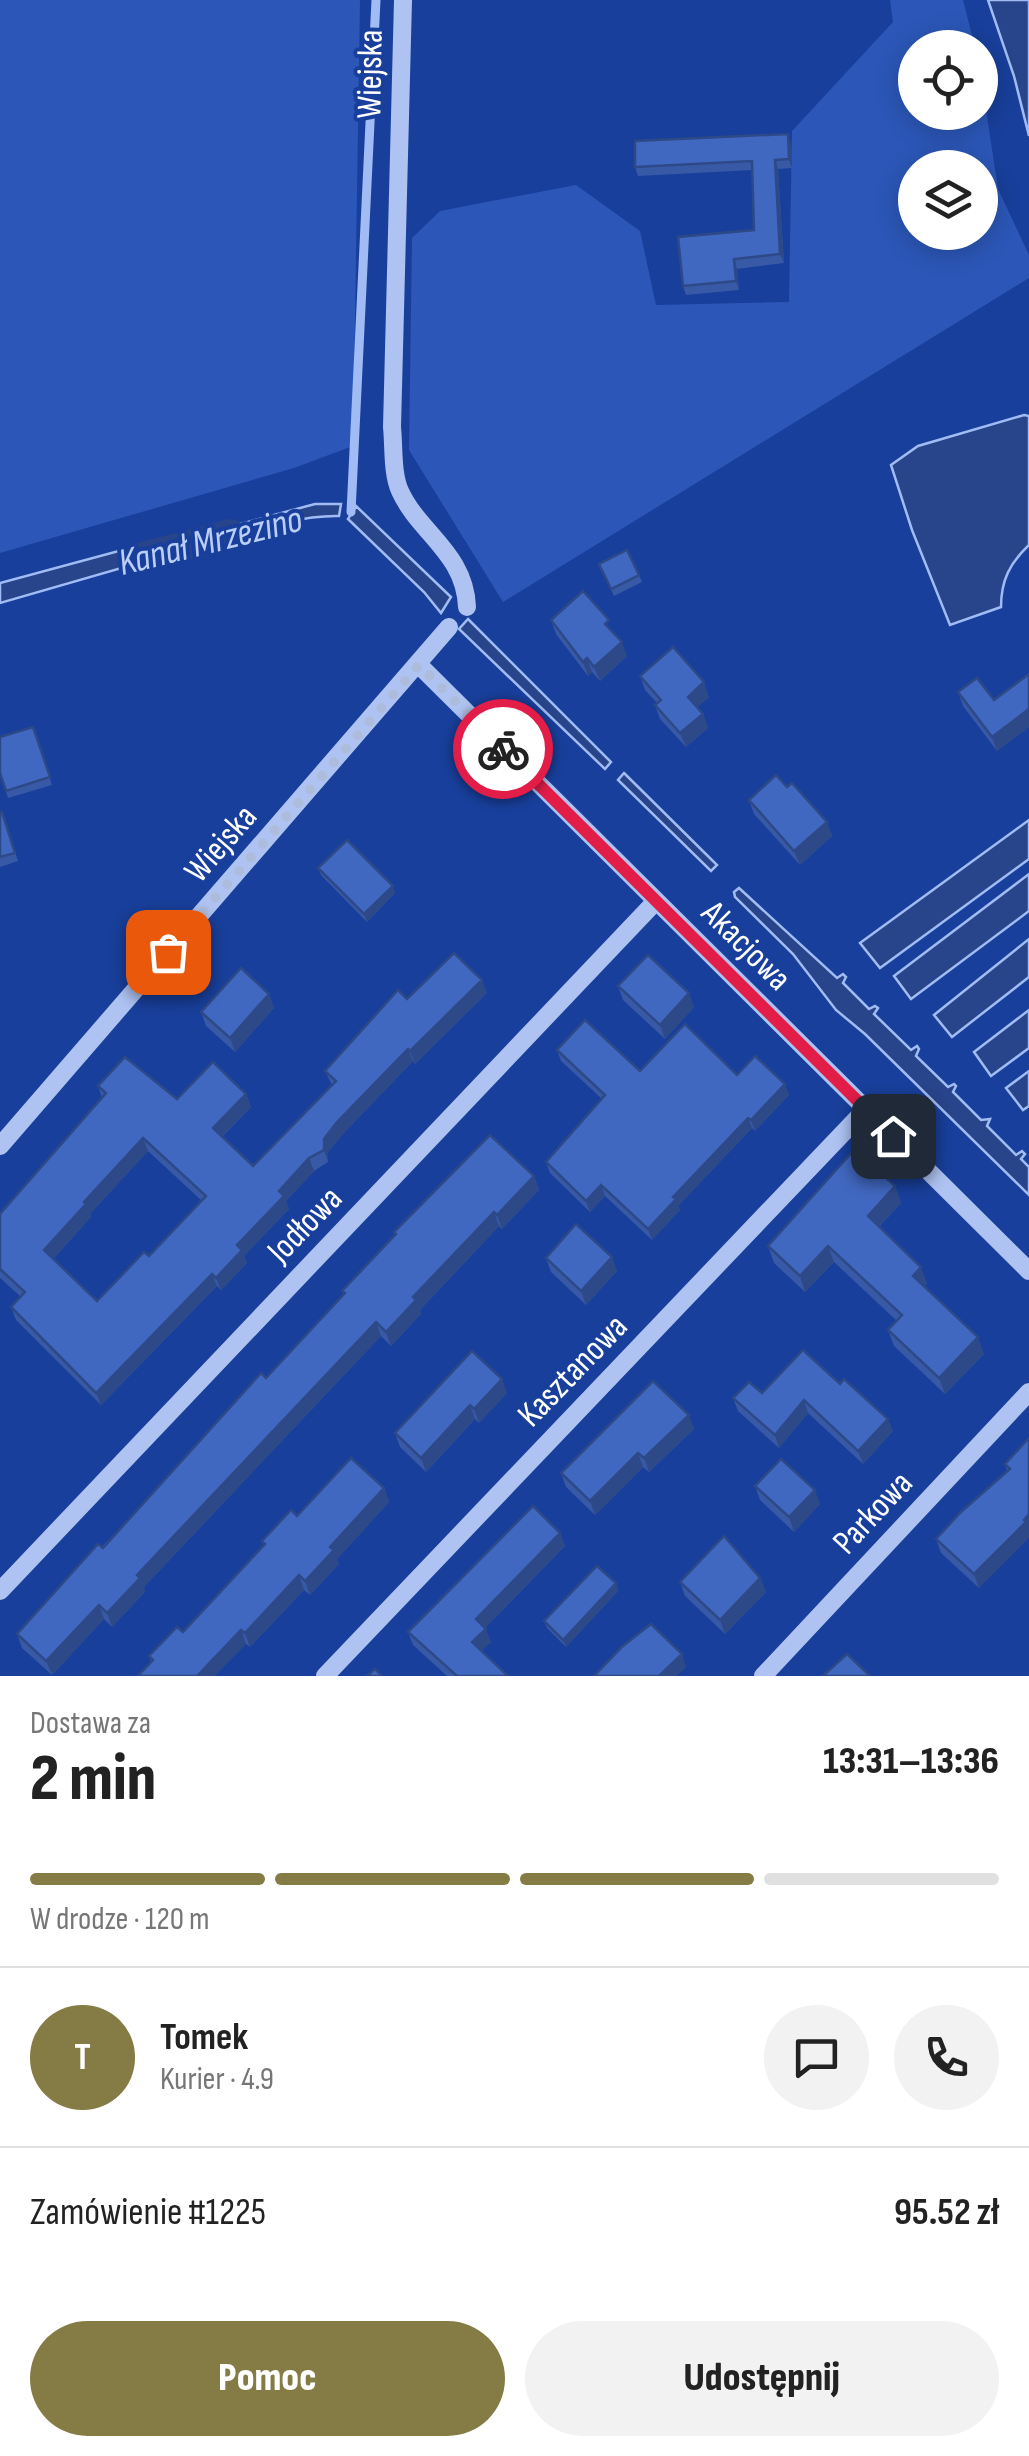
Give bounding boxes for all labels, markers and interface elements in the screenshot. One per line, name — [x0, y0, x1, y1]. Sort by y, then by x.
street label: Wiejska — [348, 29, 393, 119]
map controls — [898, 30, 998, 250]
button: locate — [898, 30, 998, 130]
button: layers — [898, 150, 998, 250]
water label: Kanał Mrzezino — [114, 497, 307, 586]
courier — [453, 699, 553, 799]
icon: bike — [476, 722, 531, 777]
street label: Wiejska — [176, 796, 267, 892]
street label: Akacjowa — [691, 891, 800, 1000]
pin — [126, 910, 211, 995]
icon: bag — [141, 925, 196, 980]
pin — [851, 1094, 936, 1179]
icon: home — [866, 1109, 921, 1164]
street label: Jodłowa — [258, 1178, 352, 1273]
street label: Kasztanowa — [509, 1306, 637, 1436]
street label: Parkowa — [824, 1463, 922, 1563]
text: Dostawa za — [30, 1704, 151, 1743]
text: 13:31–13:36 — [823, 1739, 999, 1784]
text: 2 min — [30, 1741, 156, 1819]
text: W drodze · 120 m — [30, 1900, 210, 1939]
button: chat — [764, 2005, 869, 2110]
button: phone — [894, 2005, 999, 2110]
text: Tomek — [160, 2015, 248, 2060]
text: T — [74, 2035, 91, 2080]
text: Kurier · 4.9 — [160, 2060, 274, 2099]
text: Zamówienie #1225 — [30, 2190, 266, 2235]
text: 95.52 zł — [894, 2190, 999, 2235]
button: Pomoc — [30, 2321, 505, 2436]
button: Udostępnij — [525, 2321, 999, 2436]

